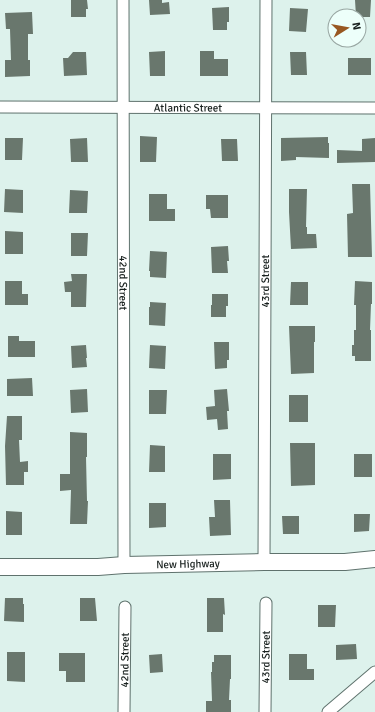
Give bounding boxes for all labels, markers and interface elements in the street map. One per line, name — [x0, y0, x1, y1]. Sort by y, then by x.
north arrow — [327, 8, 367, 48]
text: N — [349, 21, 363, 31]
street label: Atlantic Street — [154, 101, 222, 114]
street label: 43rd Street — [258, 254, 272, 307]
street label: 42nd Street — [117, 256, 130, 311]
street label: New Highway — [156, 556, 221, 571]
street label: 43rd Street — [259, 630, 272, 683]
street label: 42nd Street — [118, 632, 131, 688]

